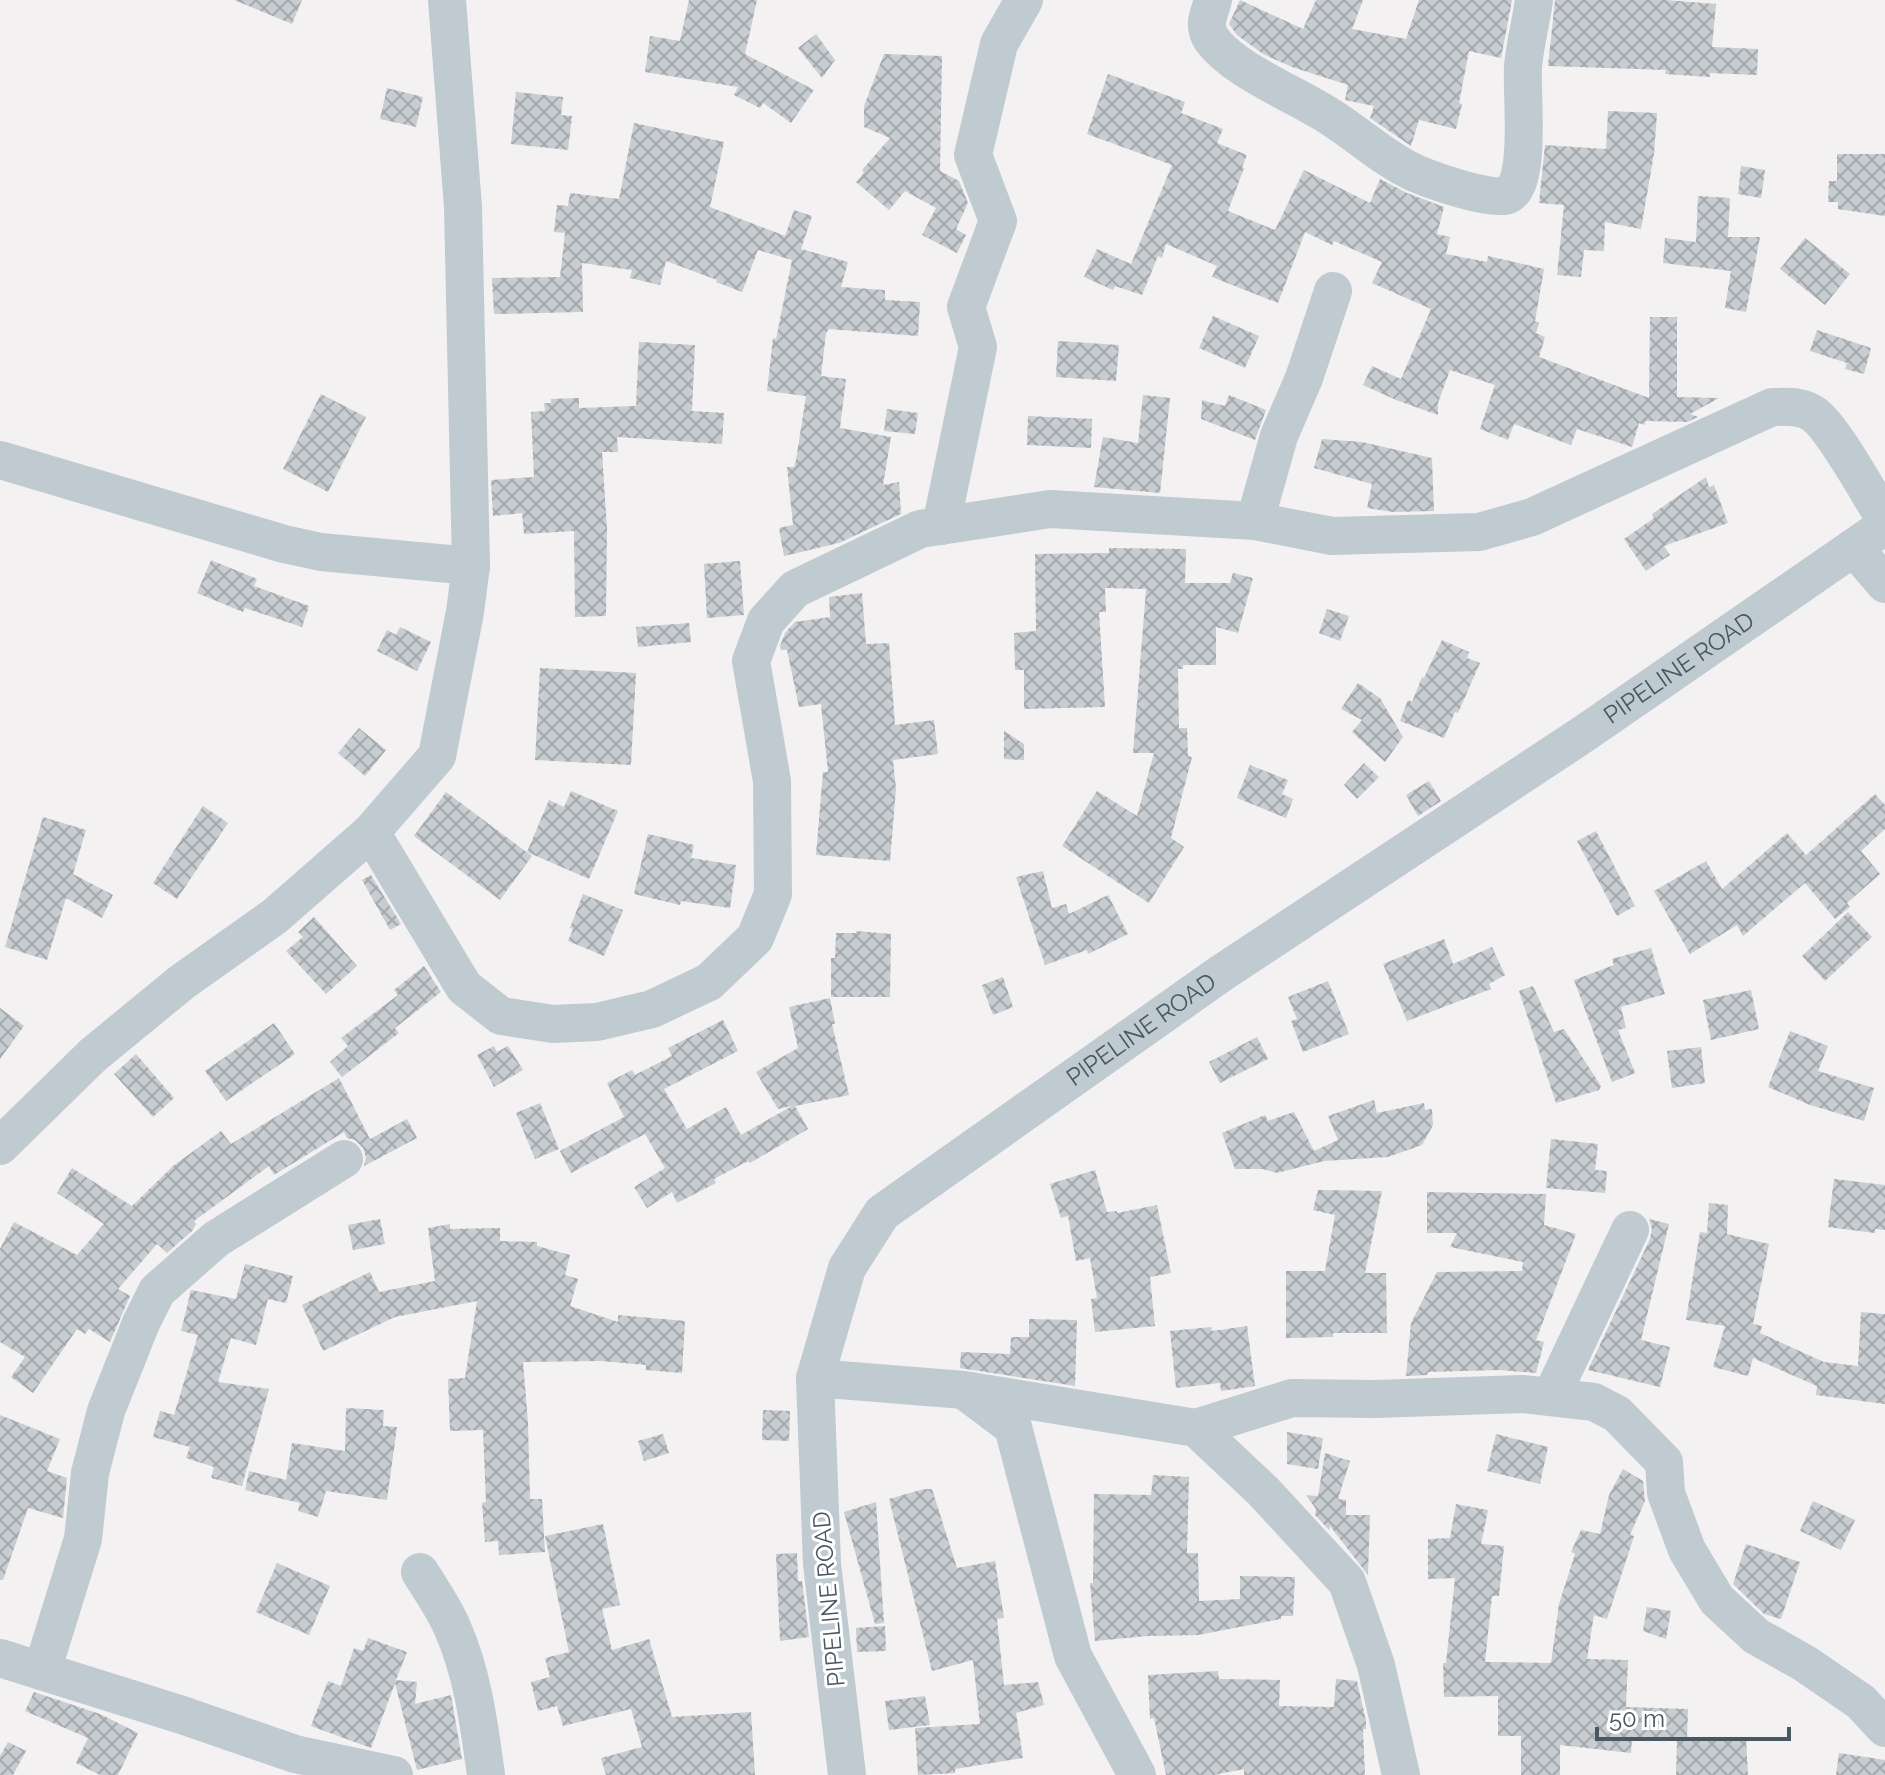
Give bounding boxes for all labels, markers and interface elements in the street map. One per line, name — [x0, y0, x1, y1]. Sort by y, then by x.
street label: PIPELINE ROAD — [1598, 606, 1760, 730]
street label: PIPELINE ROAD — [1061, 967, 1221, 1092]
street label: PIPELINE ROAD — [806, 1510, 851, 1688]
scale bar — [1597, 1691, 1789, 1741]
text: 50 m — [1609, 1704, 1665, 1733]

